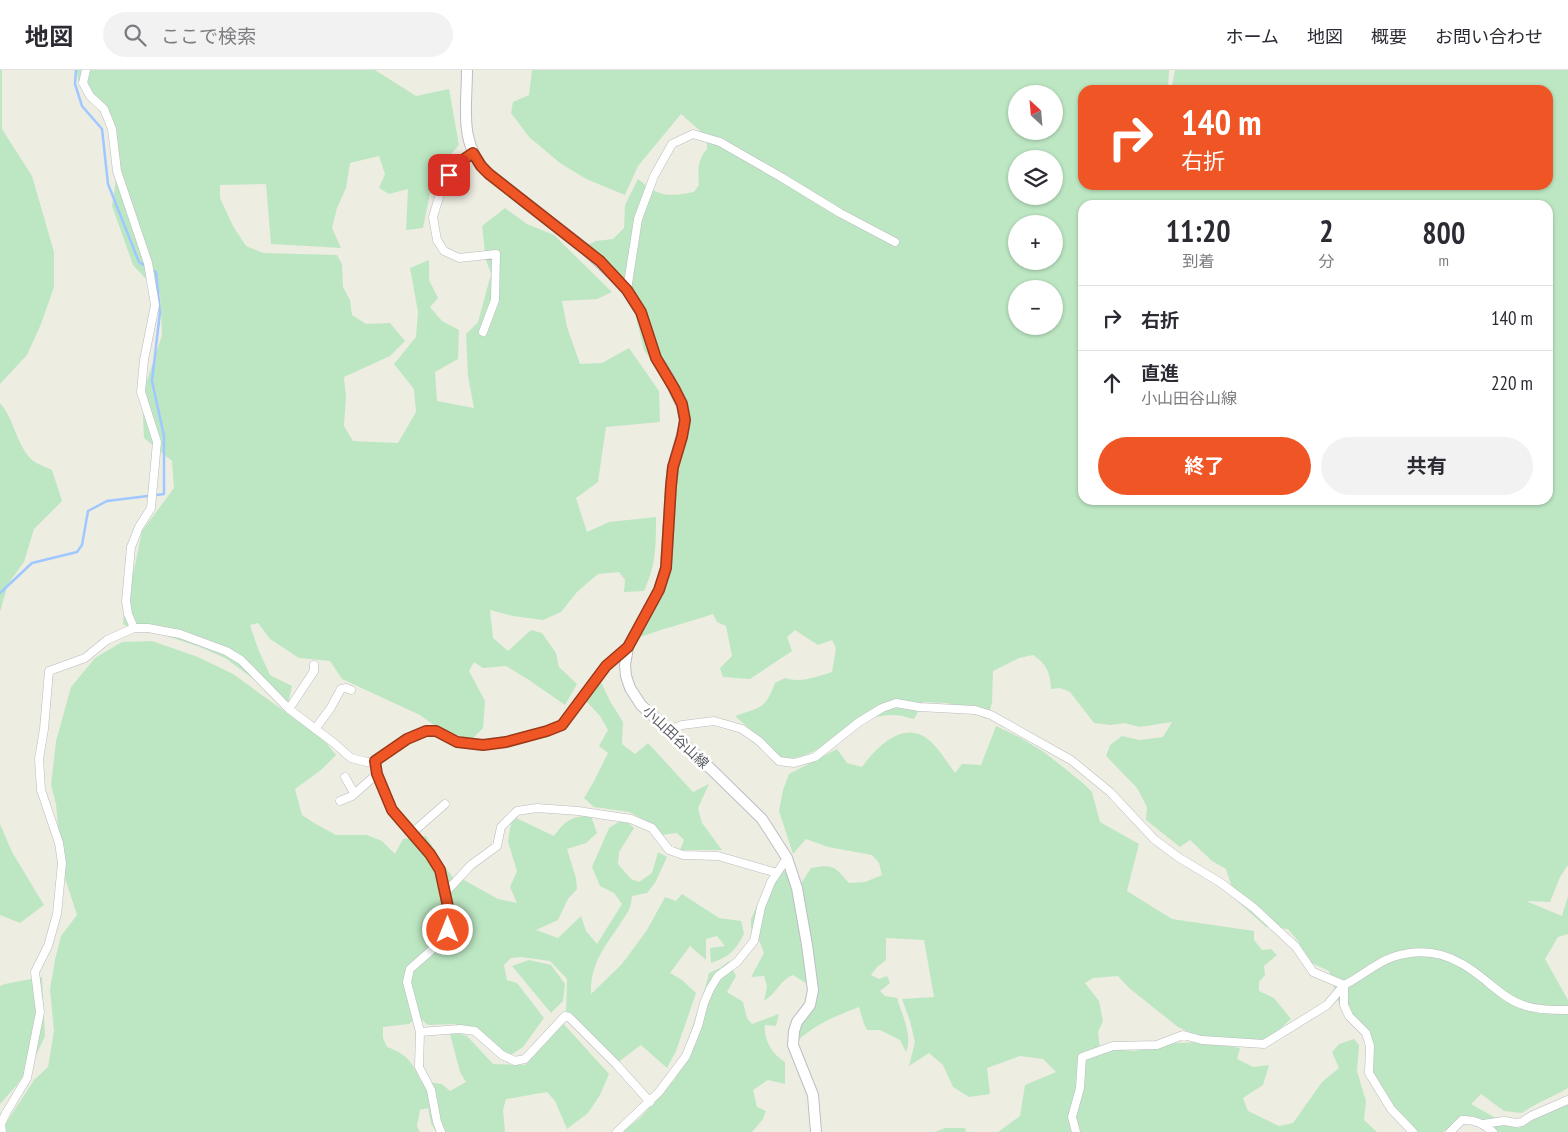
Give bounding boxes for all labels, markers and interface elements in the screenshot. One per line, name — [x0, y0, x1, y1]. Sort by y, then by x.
search box — [103, 12, 453, 57]
text: 地図 — [25, 21, 73, 52]
icon: search — [121, 21, 149, 49]
text: ここで検索 — [161, 24, 256, 48]
text: ホーム — [1226, 25, 1279, 48]
text: 地図 — [1307, 25, 1343, 48]
text: 概要 — [1371, 25, 1407, 48]
text: お問い合わせ — [1435, 25, 1543, 48]
north arrow — [1008, 85, 1062, 140]
map controls — [1008, 85, 1063, 335]
text: 140 m — [1181, 99, 1262, 145]
icon: right — [1098, 105, 1163, 170]
text: 右折 — [1181, 147, 1225, 175]
button: layers — [1008, 150, 1063, 205]
pin — [428, 154, 470, 196]
icon: arrive — [435, 161, 463, 189]
text: 11:20 — [1166, 211, 1231, 250]
text: 2 — [1319, 211, 1334, 250]
text: 800 — [1422, 213, 1465, 252]
button: + — [1008, 215, 1063, 270]
text: m — [1439, 250, 1449, 270]
text: 到着 — [1182, 251, 1214, 271]
text: 分 — [1318, 251, 1334, 271]
button: − — [1008, 280, 1063, 335]
icon: right — [1098, 304, 1126, 332]
text: 140 m — [1491, 306, 1533, 330]
text: 右折 — [1141, 308, 1179, 332]
text: 直進 — [1141, 361, 1179, 385]
icon: ahead — [1098, 369, 1126, 397]
text: 220 m — [1491, 371, 1533, 395]
text: 小山田谷山線 — [1141, 388, 1237, 408]
button: 終了 — [1098, 437, 1311, 495]
button: 共有 — [1321, 437, 1533, 495]
street label: 小山田谷山線 — [639, 702, 713, 772]
position arrow — [421, 903, 473, 955]

